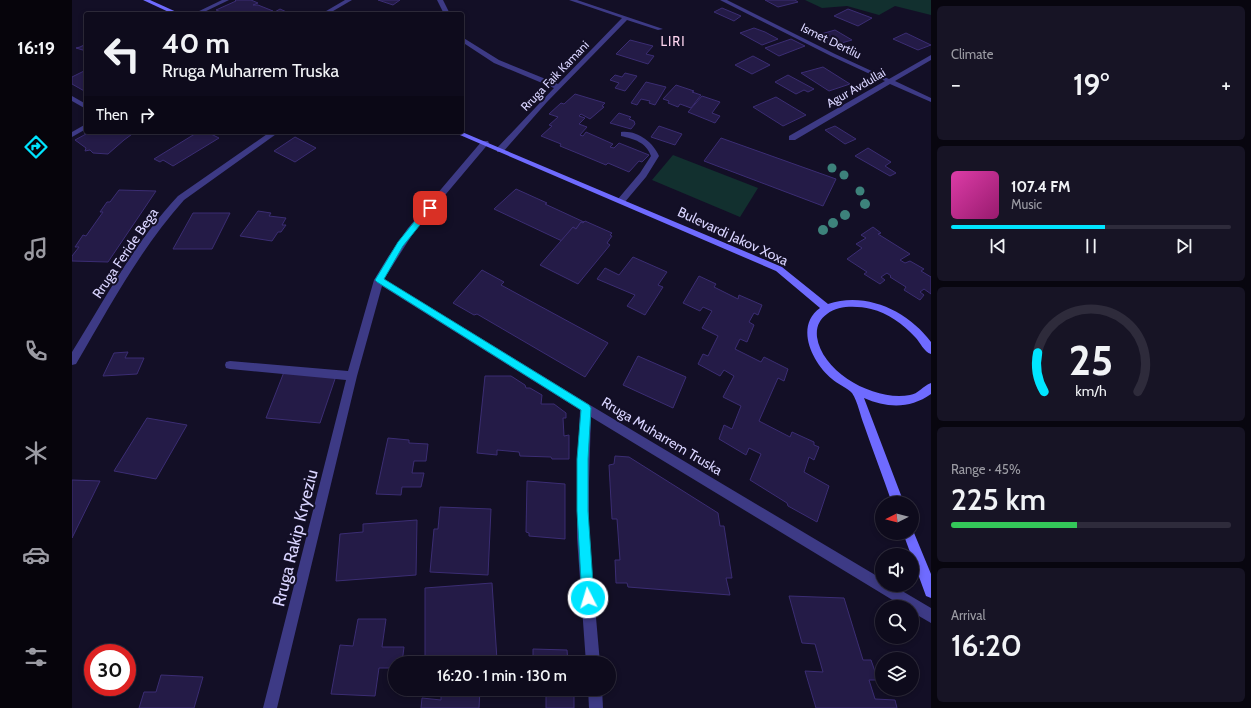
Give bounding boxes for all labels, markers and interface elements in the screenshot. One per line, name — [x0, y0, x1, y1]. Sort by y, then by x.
street label: Ismet Dertliu — [798, 19, 864, 62]
text: 40 m — [162, 26, 230, 60]
icon: left — [96, 28, 148, 80]
district label: LIRI — [661, 33, 685, 49]
text: 16:19 — [17, 37, 55, 59]
street label: Rruga Faik Kamani — [517, 37, 592, 114]
text: Climate — [951, 46, 993, 62]
text: Rruga Muharrem Truska — [162, 60, 339, 82]
street label: Agur Avdullai — [824, 65, 888, 110]
text: 19° — [1073, 66, 1109, 103]
text: − — [951, 71, 961, 98]
text: + — [1221, 71, 1231, 98]
icon: right — [136, 104, 158, 126]
text: Then — [96, 106, 128, 124]
icon: directions — [22, 133, 50, 161]
text: 107.4 FM — [1011, 178, 1070, 196]
pin — [413, 191, 447, 225]
text: Music — [1011, 196, 1042, 212]
icon: arrive — [419, 197, 441, 219]
street label: Bulevardi Jakov Xoxa — [675, 202, 791, 270]
street label: Rruga Feride Bega — [88, 204, 162, 302]
icon: music — [22, 235, 50, 263]
icon: previous — [987, 235, 1009, 257]
icon: pause — [1080, 235, 1102, 257]
icon: next — [1173, 235, 1195, 257]
text: 25 — [1069, 335, 1113, 385]
icon: phone — [22, 337, 50, 365]
text: km/h — [1075, 382, 1107, 400]
street label: Rruga Muharrem Truska — [598, 393, 726, 479]
icon: climate — [22, 439, 50, 467]
text: Range · 45% — [951, 461, 1021, 477]
street label: Rruga Rakip Kryeziu — [268, 468, 322, 608]
text: 225 km — [951, 481, 1046, 518]
north arrow — [875, 496, 919, 540]
map controls — [875, 496, 919, 696]
icon: car — [22, 541, 50, 569]
button: sound — [875, 548, 919, 592]
position arrow — [567, 577, 609, 619]
button: search — [875, 600, 919, 644]
text: Arrival — [951, 607, 986, 623]
text: 16:20 — [951, 627, 1022, 664]
icon: filters — [22, 643, 50, 671]
speed limit sign: 30 — [84, 644, 136, 696]
button: layers — [875, 652, 919, 696]
text: 16:20 · 1 min · 130 m — [437, 667, 567, 685]

